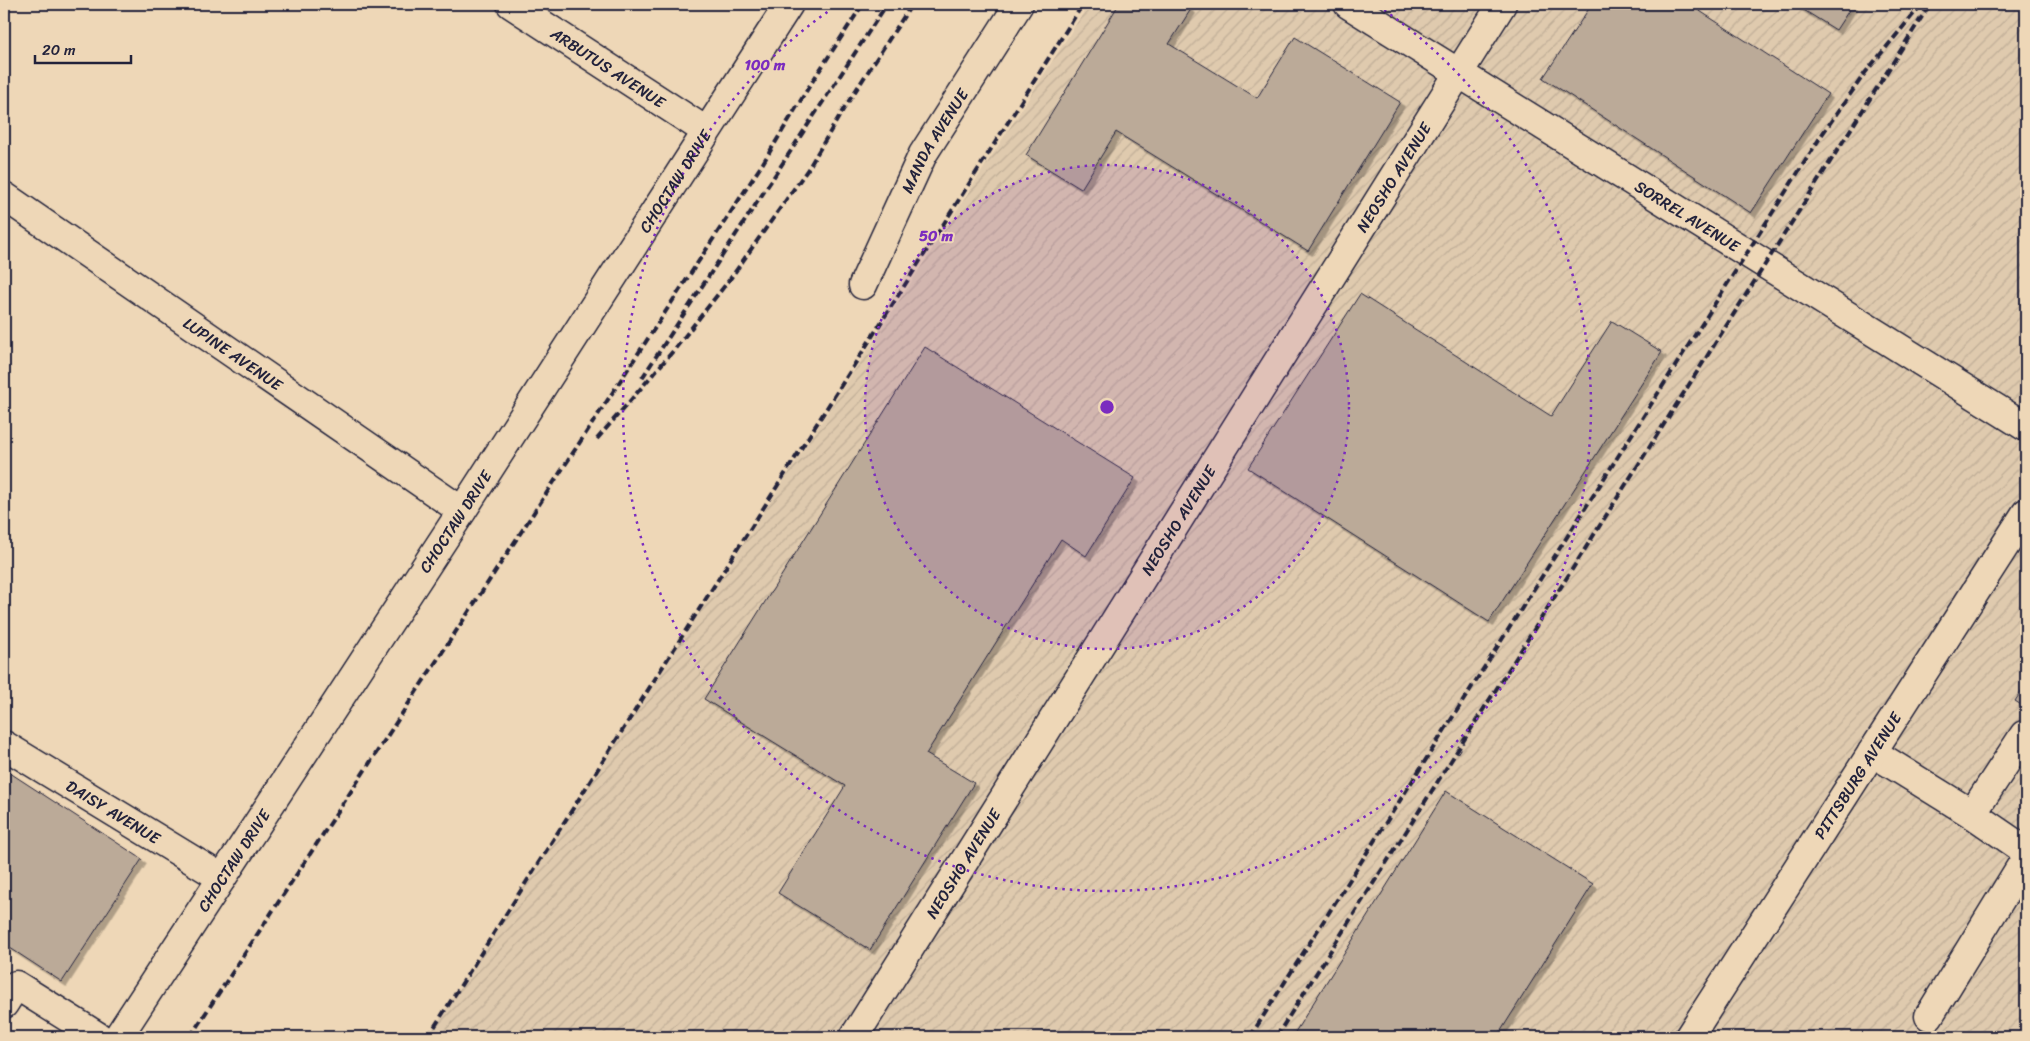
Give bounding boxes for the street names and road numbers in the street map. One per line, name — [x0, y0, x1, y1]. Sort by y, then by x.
street label: ARBUTUS AVENUE — [544, 19, 672, 117]
street label: MANDA AVENUE — [893, 82, 977, 198]
street label: NEOSHO AVENUE — [1348, 116, 1440, 238]
street label: CHOCTAW DRIVE — [631, 123, 720, 239]
street label: SORREL AVENUE — [1629, 172, 1746, 261]
street label: LUPINE AVENUE — [177, 309, 290, 399]
street label: NEOSHO AVENUE — [1133, 459, 1225, 581]
street label: CHOCTAW DRIVE — [411, 463, 500, 579]
street label: PITTSBURG AVENUE — [1806, 705, 1910, 845]
street label: DAISY AVENUE — [60, 772, 167, 853]
street label: CHOCTAW DRIVE — [189, 802, 279, 918]
street label: NEOSHO AVENUE — [918, 802, 1010, 924]

